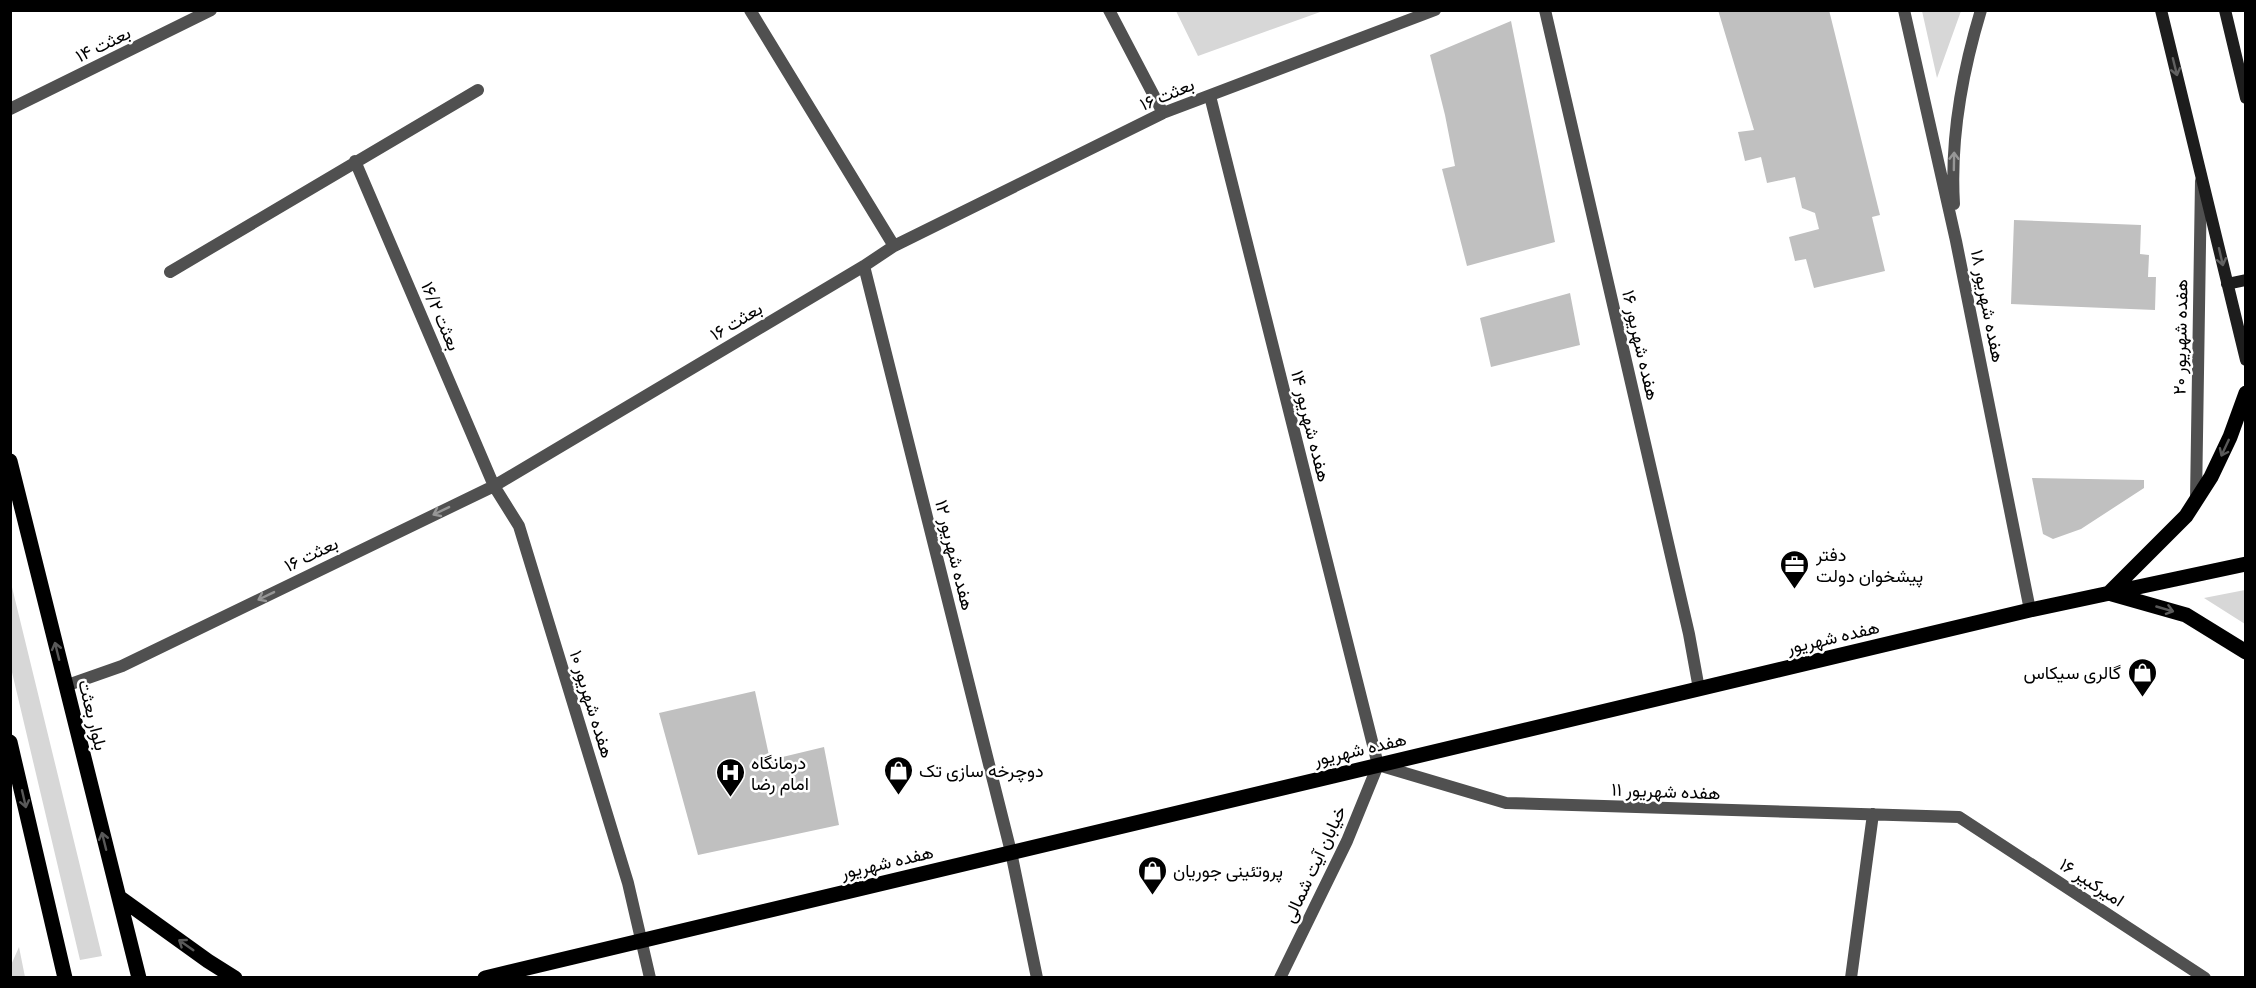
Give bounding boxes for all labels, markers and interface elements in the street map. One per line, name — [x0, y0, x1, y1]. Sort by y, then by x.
street label: بعثت ۱۴ — [72, 22, 134, 66]
one-way arrow — [2169, 58, 2181, 77]
street label: بعثت ۱۶ — [1137, 73, 1197, 115]
one-way arrow — [1948, 152, 1960, 172]
one-way arrow — [2215, 247, 2227, 266]
street label: هفده شهریور ۱۸ — [1966, 248, 2009, 364]
street label: بعثت ۱۶/۲ — [417, 278, 465, 354]
street label: هفده شهریور ۲۰ — [2168, 279, 2193, 395]
street label: هفده شهریور ۱۶ — [1617, 288, 1664, 402]
street label: بعثت ۱۶ — [706, 297, 766, 345]
street label: هفده شهریور ۱۴ — [1286, 368, 1335, 484]
one-way arrow — [2218, 438, 2230, 456]
street label: هفده شهریور ۱۲ — [930, 498, 979, 613]
one-way arrow — [432, 506, 450, 518]
street label: بعثت ۱۶ — [281, 532, 341, 576]
place label: دفتر پیشخوان دولت — [1815, 544, 1923, 588]
office icon: دفتر پیشخوان دولت — [1779, 548, 1811, 590]
one-way arrow — [257, 591, 275, 603]
one-way arrow — [2155, 604, 2174, 615]
street label: هفده شهریور — [1784, 616, 1882, 659]
one-way arrow — [50, 642, 62, 661]
street label: هفده شهریور ۱۰ — [565, 648, 618, 761]
shop icon: گالری سیکاس — [2126, 656, 2158, 698]
place label: گالری سیکاس — [2023, 662, 2121, 684]
street label: بلوار بعثت — [73, 677, 112, 753]
street label: هفده شهریور — [1311, 728, 1409, 771]
place label: درمانگاه امام رضا — [751, 752, 809, 796]
shop icon: دوچرخه سازی تک — [882, 754, 914, 796]
hospital icon: درمانگاه امام رضا — [714, 756, 746, 798]
place label: دوچرخه سازی تک — [919, 760, 1044, 783]
street label: هفده شهریور ۱۱ — [1611, 779, 1721, 804]
one-way arrow — [18, 790, 30, 809]
street label: خیابان آیت شمالی — [1278, 802, 1351, 926]
one-way arrow — [98, 831, 110, 850]
street label: هفده شهریور — [838, 841, 936, 884]
street label: امیرکبیر ۱۶ — [2055, 853, 2128, 911]
shop icon: پروتئینی جوریان — [1136, 854, 1168, 896]
place label: پروتئینی جوریان — [1173, 860, 1283, 883]
one-way arrow — [179, 939, 195, 952]

